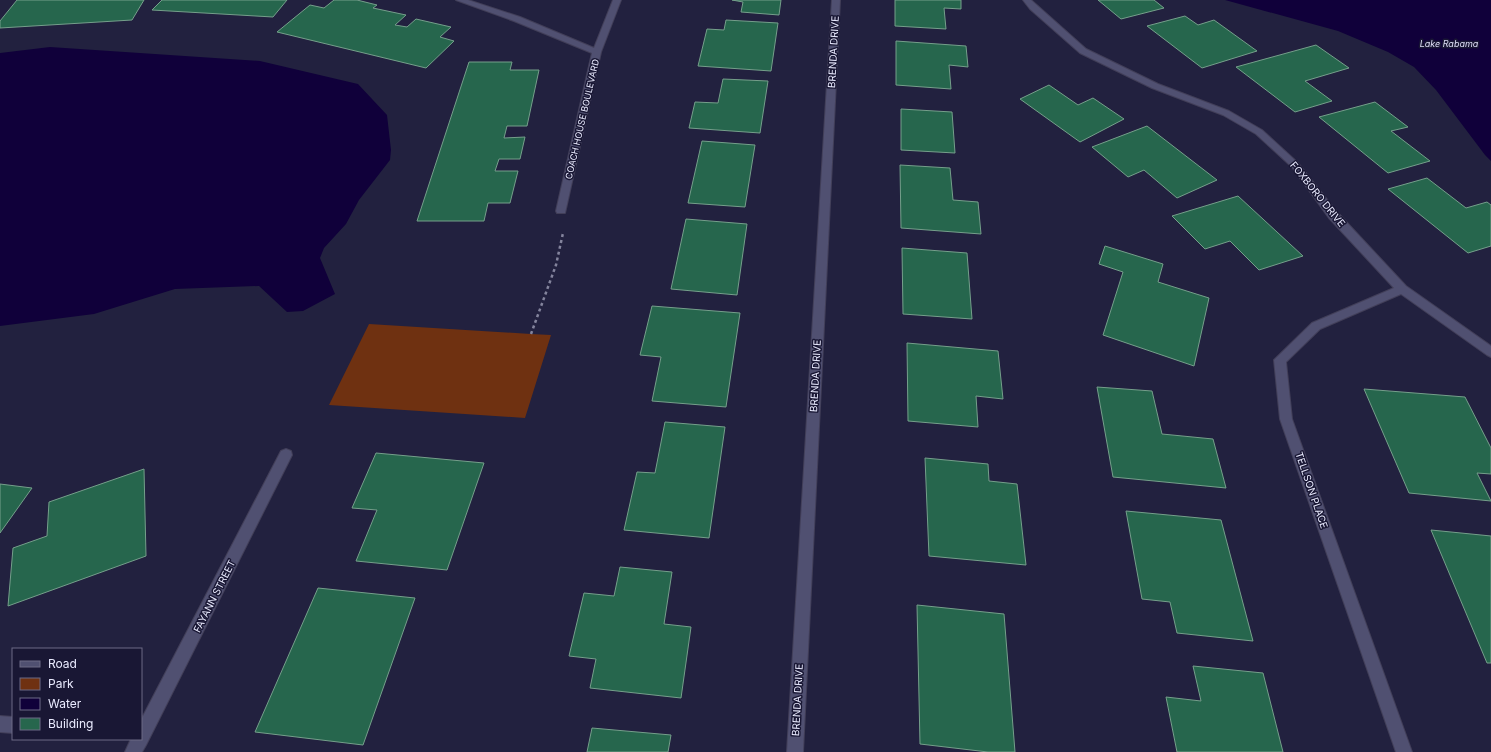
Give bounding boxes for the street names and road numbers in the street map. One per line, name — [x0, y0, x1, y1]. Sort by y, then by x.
street label: BRENDA DRIVE — [825, 16, 841, 88]
street label: COACH HOUSE BOULEVARD — [563, 58, 601, 180]
street label: FOXBORO DRIVE — [1288, 159, 1348, 229]
street label: BRENDA DRIVE — [807, 340, 823, 412]
street label: TELLSON PLACE — [1293, 450, 1331, 530]
street label: FAYANN STREET — [191, 558, 237, 634]
street label: BRENDA DRIVE — [789, 664, 805, 736]

